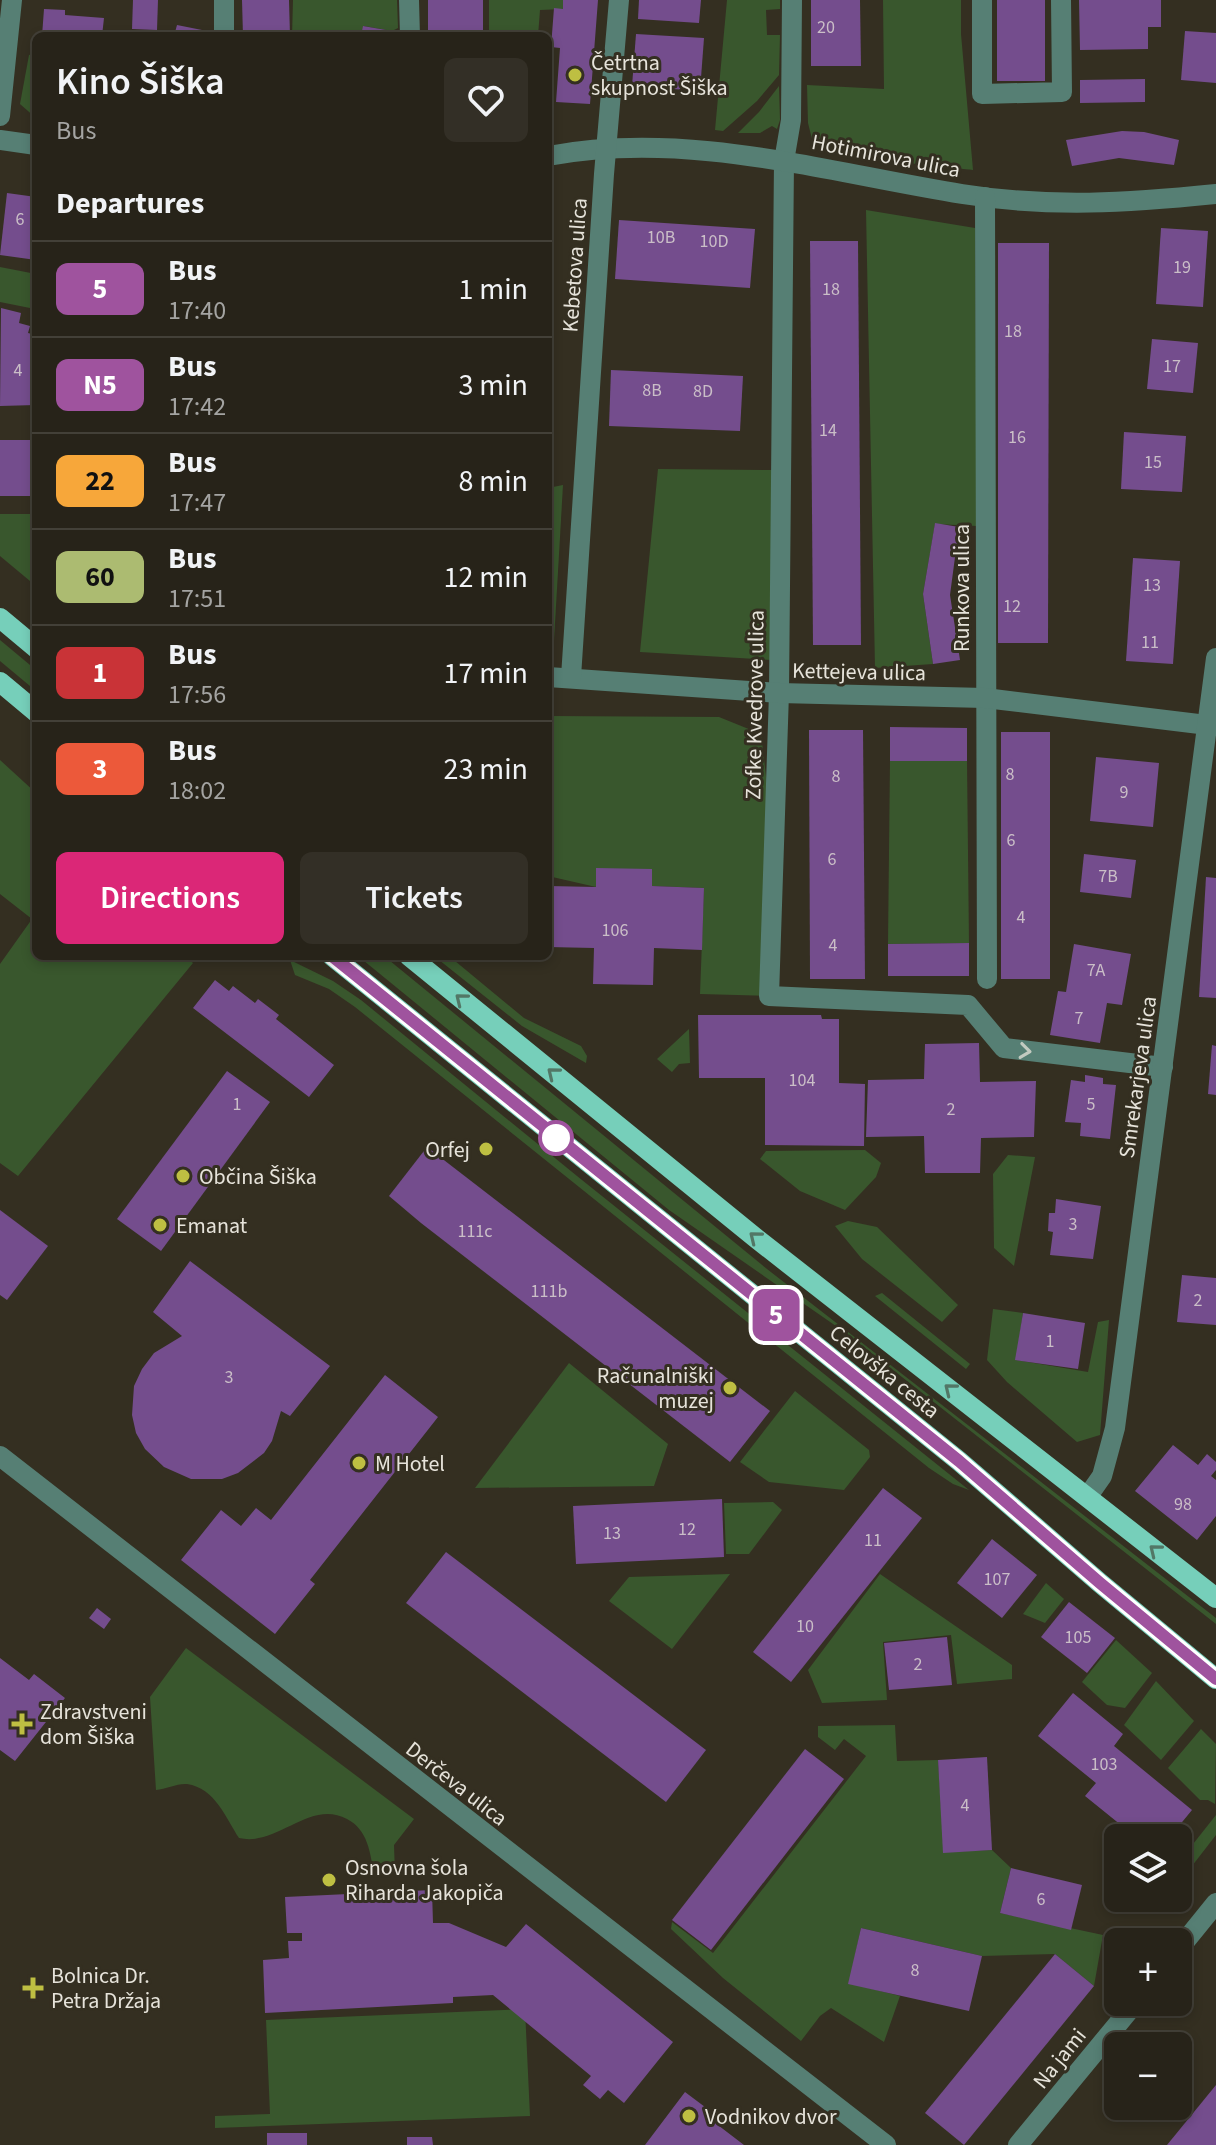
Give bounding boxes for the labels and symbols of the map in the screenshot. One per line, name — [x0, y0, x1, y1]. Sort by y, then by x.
house number: 20 — [817, 15, 835, 40]
place label: Četrtna skupnost Šiška — [591, 47, 728, 104]
marker: Četrtna skupnost Šiška — [566, 66, 584, 84]
street label: Hotimirova ulica — [809, 126, 963, 186]
street label: Kebetova ulica — [554, 197, 596, 333]
house number: 6 — [16, 207, 25, 232]
house number: 10B — [647, 225, 675, 250]
house number: 10D — [700, 229, 728, 254]
house number: 19 — [1173, 255, 1191, 280]
house number: 18 — [822, 277, 840, 302]
house number: 18 — [1004, 319, 1022, 344]
house number: 17 — [1163, 354, 1181, 379]
house number: 4 — [14, 358, 23, 383]
house number: 8B — [642, 378, 662, 403]
house number: 8D — [693, 379, 713, 404]
house number: 14 — [819, 418, 837, 443]
house number: 16 — [1008, 425, 1026, 450]
house number: 15 — [1144, 450, 1162, 475]
street label: Runkova ulica — [946, 524, 978, 652]
house number: 13 — [1143, 573, 1161, 598]
house number: 12 — [1003, 594, 1021, 619]
street label: Zofke Kvedrove ulica — [737, 610, 773, 800]
house number: 11 — [1141, 630, 1159, 655]
street label: Kettejeva ulica — [792, 655, 926, 689]
house number: 8 — [1006, 762, 1015, 787]
house number: 8 — [832, 764, 841, 789]
house number: 9 — [1120, 780, 1129, 805]
house number: 6 — [1007, 828, 1016, 853]
house number: 6 — [828, 847, 837, 872]
house number: 7B — [1098, 864, 1118, 889]
house number: 4 — [1017, 905, 1026, 930]
house number: 106 — [602, 918, 628, 943]
house number: 4 — [829, 933, 838, 958]
house number: 7A — [1087, 958, 1106, 983]
one-way arrow — [456, 994, 470, 1009]
street label: Smrekarjeva ulica — [1111, 994, 1165, 1160]
house number: 7 — [1075, 1006, 1084, 1031]
one-way arrow — [1018, 1042, 1032, 1059]
one-way arrow — [548, 1068, 562, 1083]
house number: 104 — [789, 1068, 815, 1093]
house number: 1 — [233, 1092, 241, 1117]
house number: 5 — [1087, 1092, 1096, 1117]
house number: 2 — [947, 1097, 956, 1122]
unlabelled marker — [539, 1121, 573, 1155]
place label: Orfej — [425, 1134, 470, 1166]
marker: Orfej — [477, 1140, 495, 1158]
place label: Občina Šiška — [199, 1161, 317, 1193]
marker: Občina Šiška — [174, 1167, 192, 1185]
place label: Emanat — [176, 1210, 248, 1242]
house number: 3 — [1069, 1212, 1078, 1237]
marker: Emanat — [151, 1216, 169, 1234]
house number: 111c — [457, 1219, 493, 1244]
one-way arrow — [750, 1232, 764, 1247]
house number: 111b — [531, 1279, 567, 1304]
house number: 2 — [1194, 1288, 1203, 1313]
line badge: 5 — [750, 1289, 802, 1341]
street label: Celovška cesta — [822, 1317, 946, 1426]
house number: 1 — [1046, 1329, 1054, 1354]
place label: Računalniški muzej — [597, 1360, 714, 1417]
house number: 3 — [225, 1365, 234, 1390]
marker: Računalniški muzej — [721, 1379, 739, 1397]
one-way arrow — [945, 1384, 960, 1399]
place label: M Hotel — [375, 1448, 445, 1480]
marker: M Hotel — [350, 1454, 368, 1472]
house number: 98 — [1174, 1492, 1192, 1517]
house number: 12 — [678, 1517, 696, 1542]
house number: 13 — [603, 1521, 621, 1546]
house number: 11 — [864, 1528, 882, 1553]
one-way arrow — [1149, 1545, 1164, 1559]
house number: 107 — [984, 1567, 1010, 1592]
house number: 10 — [796, 1614, 814, 1639]
house number: 105 — [1065, 1625, 1091, 1650]
house number: 2 — [914, 1652, 923, 1677]
place label: Zdravstveni dom Šiška — [40, 1696, 147, 1753]
marker: Zdravstveni dom Šiška — [11, 1713, 33, 1735]
street label: Derčeva ulica — [399, 1734, 514, 1834]
house number: 103 — [1091, 1752, 1117, 1777]
house number: 4 — [961, 1793, 970, 1818]
place label: Osnovna šola Riharda Jakopiča — [345, 1852, 504, 1909]
marker: Osnovna šola Riharda Jakopiča — [320, 1871, 338, 1889]
house number: 6 — [1037, 1887, 1046, 1912]
house number: 8 — [911, 1958, 920, 1983]
place label: Bolnica Dr. Petra Držaja — [51, 1960, 161, 2017]
marker: Bolnica Dr. Petra Držaja — [22, 1977, 44, 1999]
street label: Na jami — [1025, 2021, 1094, 2096]
place label: Vodnikov dvor — [705, 2101, 837, 2133]
marker: Vodnikov dvor — [680, 2107, 698, 2125]

